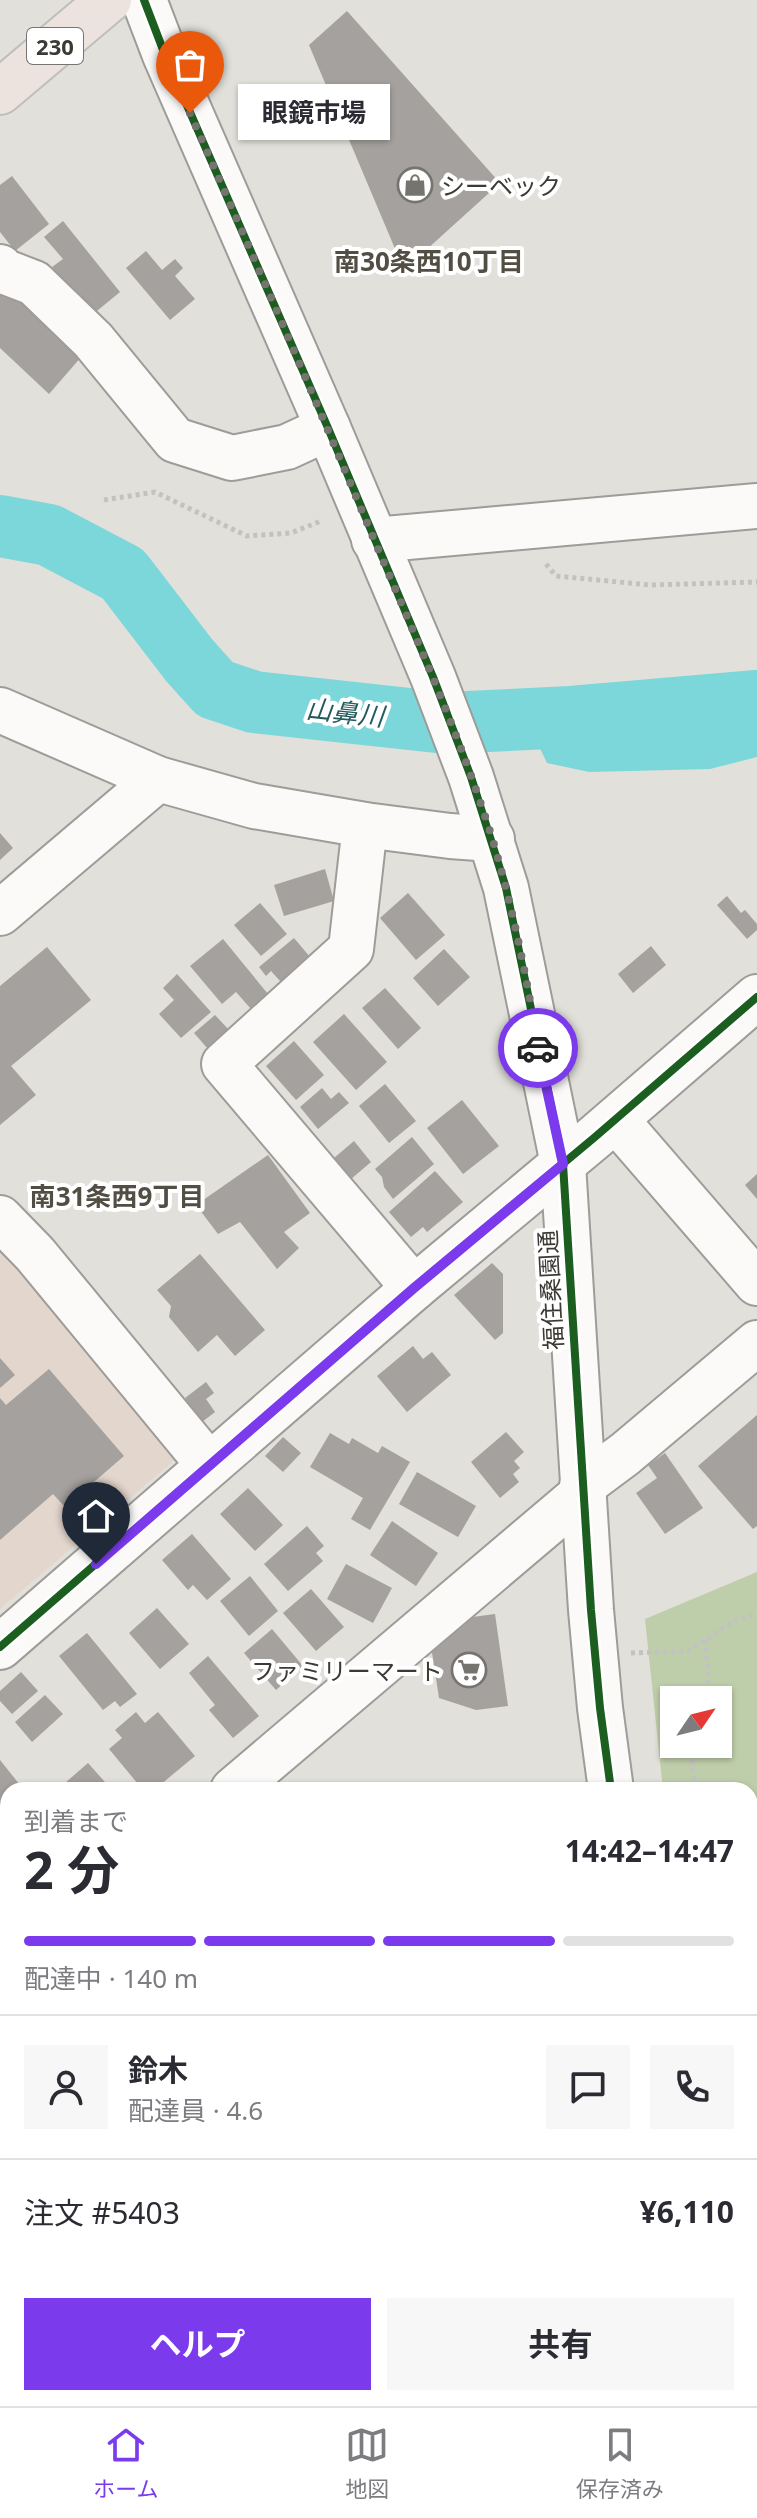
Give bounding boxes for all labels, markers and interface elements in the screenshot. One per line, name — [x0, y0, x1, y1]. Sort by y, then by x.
road number: 230 — [27, 28, 83, 64]
pin — [156, 31, 224, 113]
icon: bag — [168, 43, 212, 87]
callout: 眼鏡市場 — [238, 85, 390, 141]
text: 眼鏡市場 — [262, 94, 366, 130]
shop icon: シーベック — [396, 166, 434, 204]
place label: シーベック — [441, 169, 561, 202]
district label: 南30条西10丁目 — [334, 243, 524, 279]
water label: 山鼻川 — [304, 690, 389, 734]
courier — [498, 1008, 578, 1088]
icon: car — [516, 1026, 560, 1070]
district label: 南31条西9丁目 — [30, 1178, 204, 1214]
street label: 福住桑園通 — [530, 1229, 570, 1351]
pin — [62, 1482, 130, 1564]
icon: home — [74, 1494, 118, 1538]
supermarket icon: ファミリーマート — [450, 1651, 488, 1689]
place label: ファミリーマート — [251, 1654, 443, 1687]
north arrow — [660, 1686, 732, 1758]
map controls — [660, 1686, 732, 1758]
text: 到着まで — [24, 1803, 128, 1839]
text: 14:42–14:47 — [565, 1830, 734, 1871]
text: 2 分 — [24, 1833, 119, 1904]
text: 配達中 · 140 m — [24, 1960, 198, 1996]
button: person — [24, 2045, 108, 2129]
button: chat — [546, 2045, 630, 2129]
button: phone — [650, 2045, 734, 2129]
text: 鈴木 — [128, 2049, 188, 2090]
text: 配達員 · 4.6 — [128, 2092, 263, 2128]
text: ¥6,110 — [640, 2191, 734, 2232]
text: 注文 #5403 — [24, 2192, 180, 2233]
button: ヘルプ — [24, 2298, 371, 2390]
button: 共有 — [387, 2298, 734, 2390]
tab: ホーム — [93, 2423, 159, 2503]
tab: 地図 — [345, 2423, 389, 2503]
tab: 保存済み — [576, 2423, 664, 2503]

